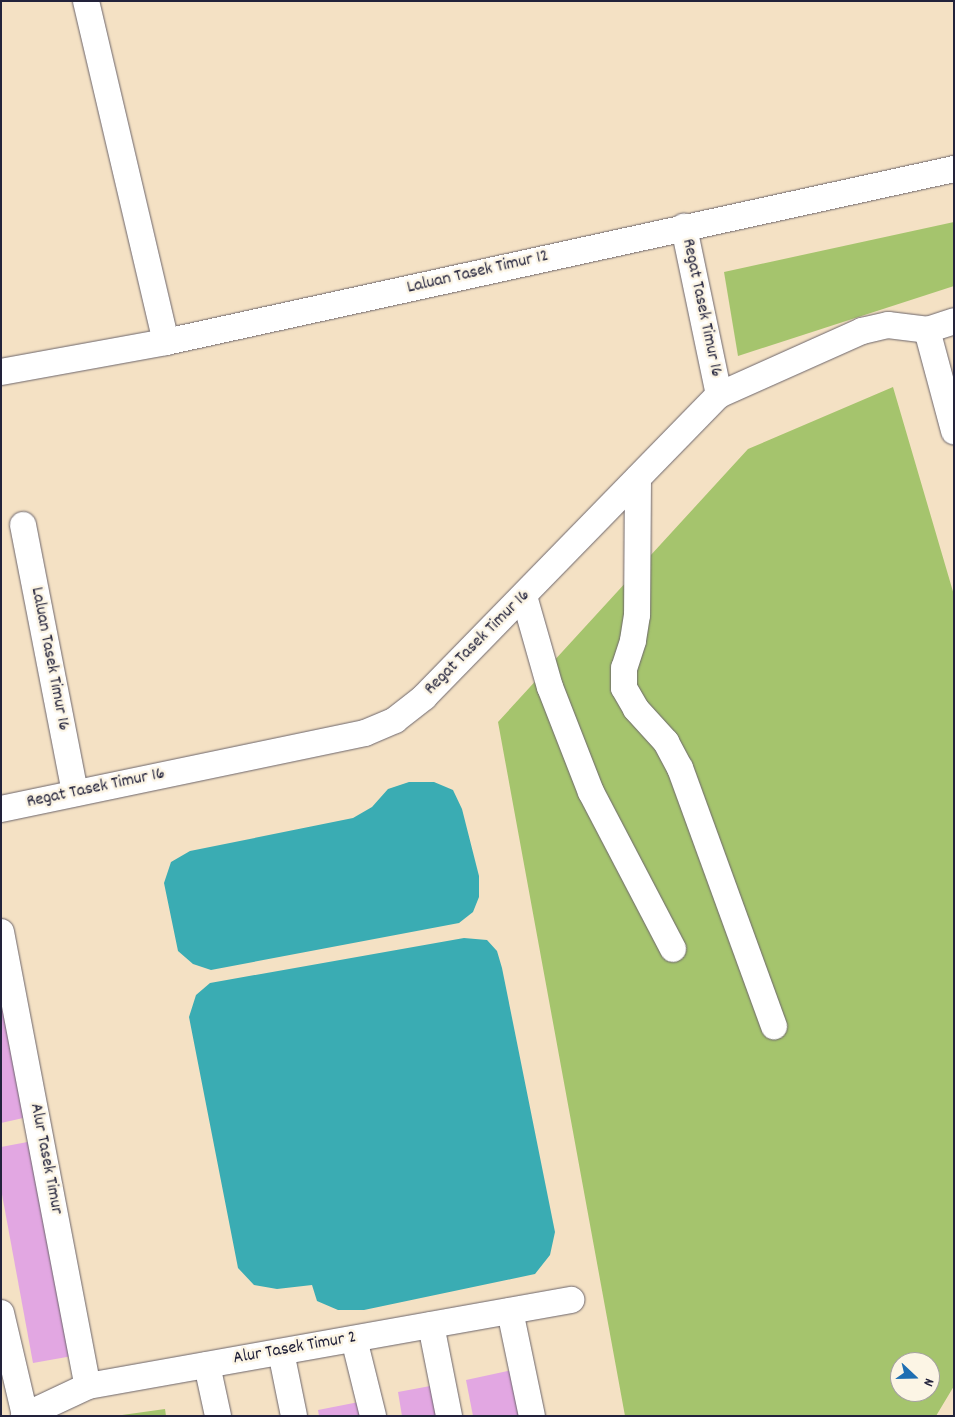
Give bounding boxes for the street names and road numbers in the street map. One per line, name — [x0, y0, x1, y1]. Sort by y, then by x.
street label: Regat Tasek Timur 16 — [676, 237, 726, 379]
street label: Laluan Tasek Timur 12 — [405, 246, 551, 300]
street label: Laluan Tasek Timur 16 — [25, 586, 73, 732]
street label: Regat Tasek Timur 16 — [421, 586, 535, 700]
street label: Regat Tasek Timur 16 — [25, 764, 167, 814]
street label: Alur Tasek Timur — [24, 1102, 66, 1216]
street label: Alur Tasek Timur 2 — [232, 1328, 358, 1370]

